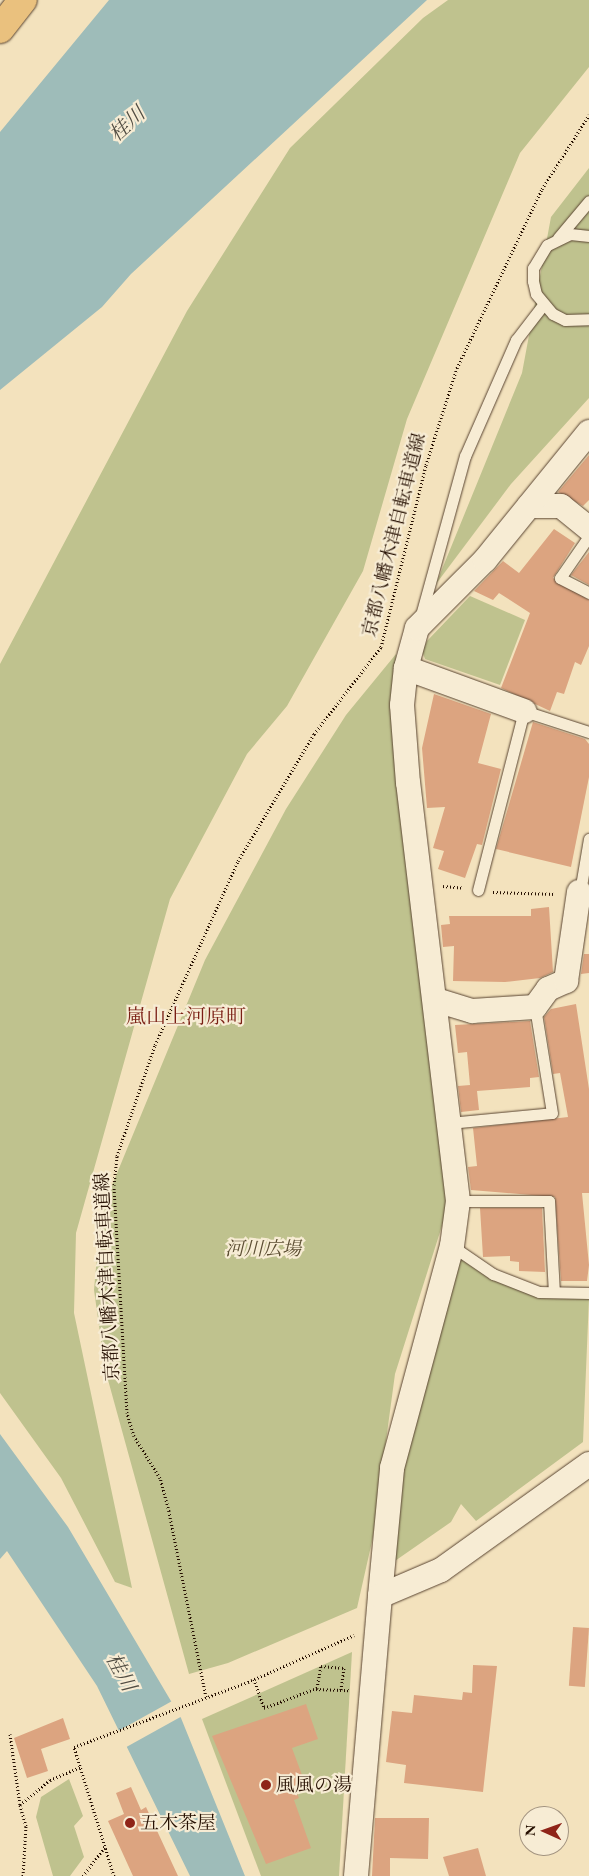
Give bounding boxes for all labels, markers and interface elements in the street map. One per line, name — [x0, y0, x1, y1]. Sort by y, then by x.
water label: 桂川 — [104, 102, 150, 146]
street label: 京都八幡木津自転車道線 — [358, 431, 430, 639]
district label: 嵐山上河原町 — [126, 1004, 246, 1028]
street label: 京都八幡木津自転車道線 — [90, 1172, 124, 1382]
park label: 河川広場 — [225, 1238, 301, 1260]
water label: 桂川 — [101, 1649, 141, 1695]
place label: 風風の湯 — [276, 1774, 352, 1796]
marker: 風風の湯 — [260, 1779, 272, 1791]
north arrow — [519, 1806, 569, 1856]
place label: 五木茶屋 — [140, 1812, 216, 1834]
marker: 五木茶屋 — [124, 1817, 136, 1829]
text: N — [521, 1825, 539, 1836]

